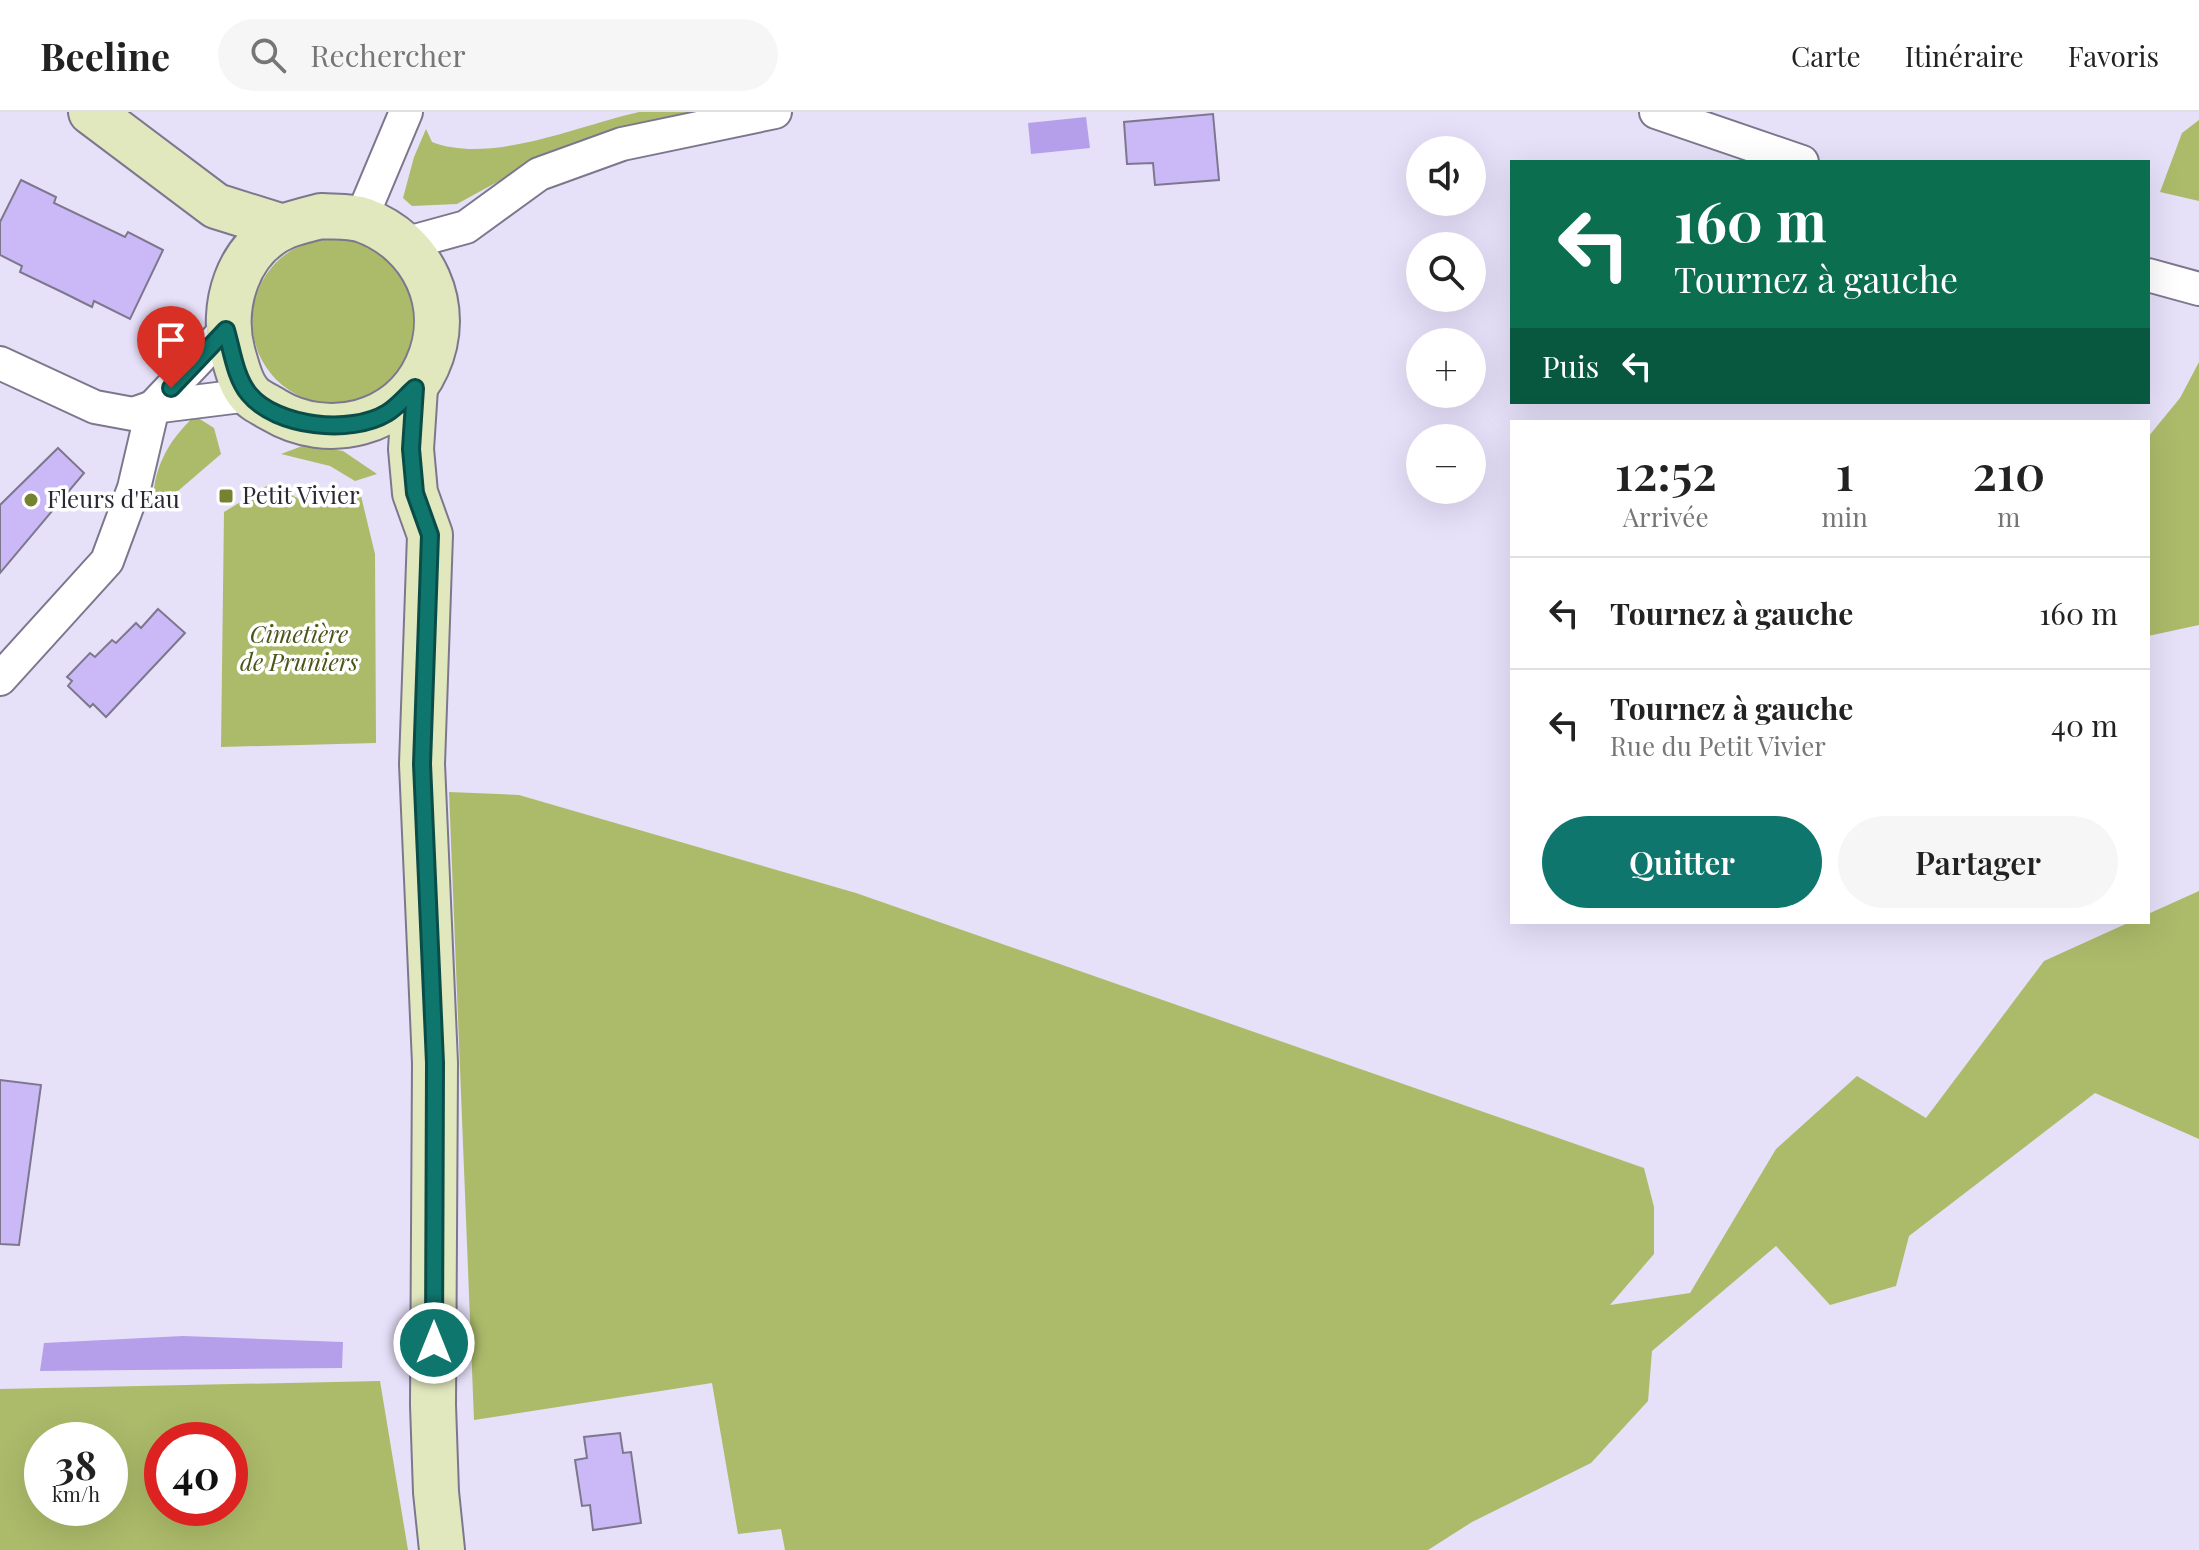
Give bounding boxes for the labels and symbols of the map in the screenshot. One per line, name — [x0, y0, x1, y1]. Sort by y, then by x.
pin — [137, 306, 205, 388]
place label: Petit Vivier — [242, 478, 360, 510]
place label: Fleurs d'Eau — [47, 482, 180, 514]
marker: Petit Vivier — [217, 487, 235, 505]
marker: Fleurs d'Eau — [22, 491, 40, 509]
park label: Cimetière de Pruniers — [240, 617, 358, 677]
position arrow — [392, 1301, 476, 1385]
speed limit sign: 40 — [144, 1422, 248, 1526]

